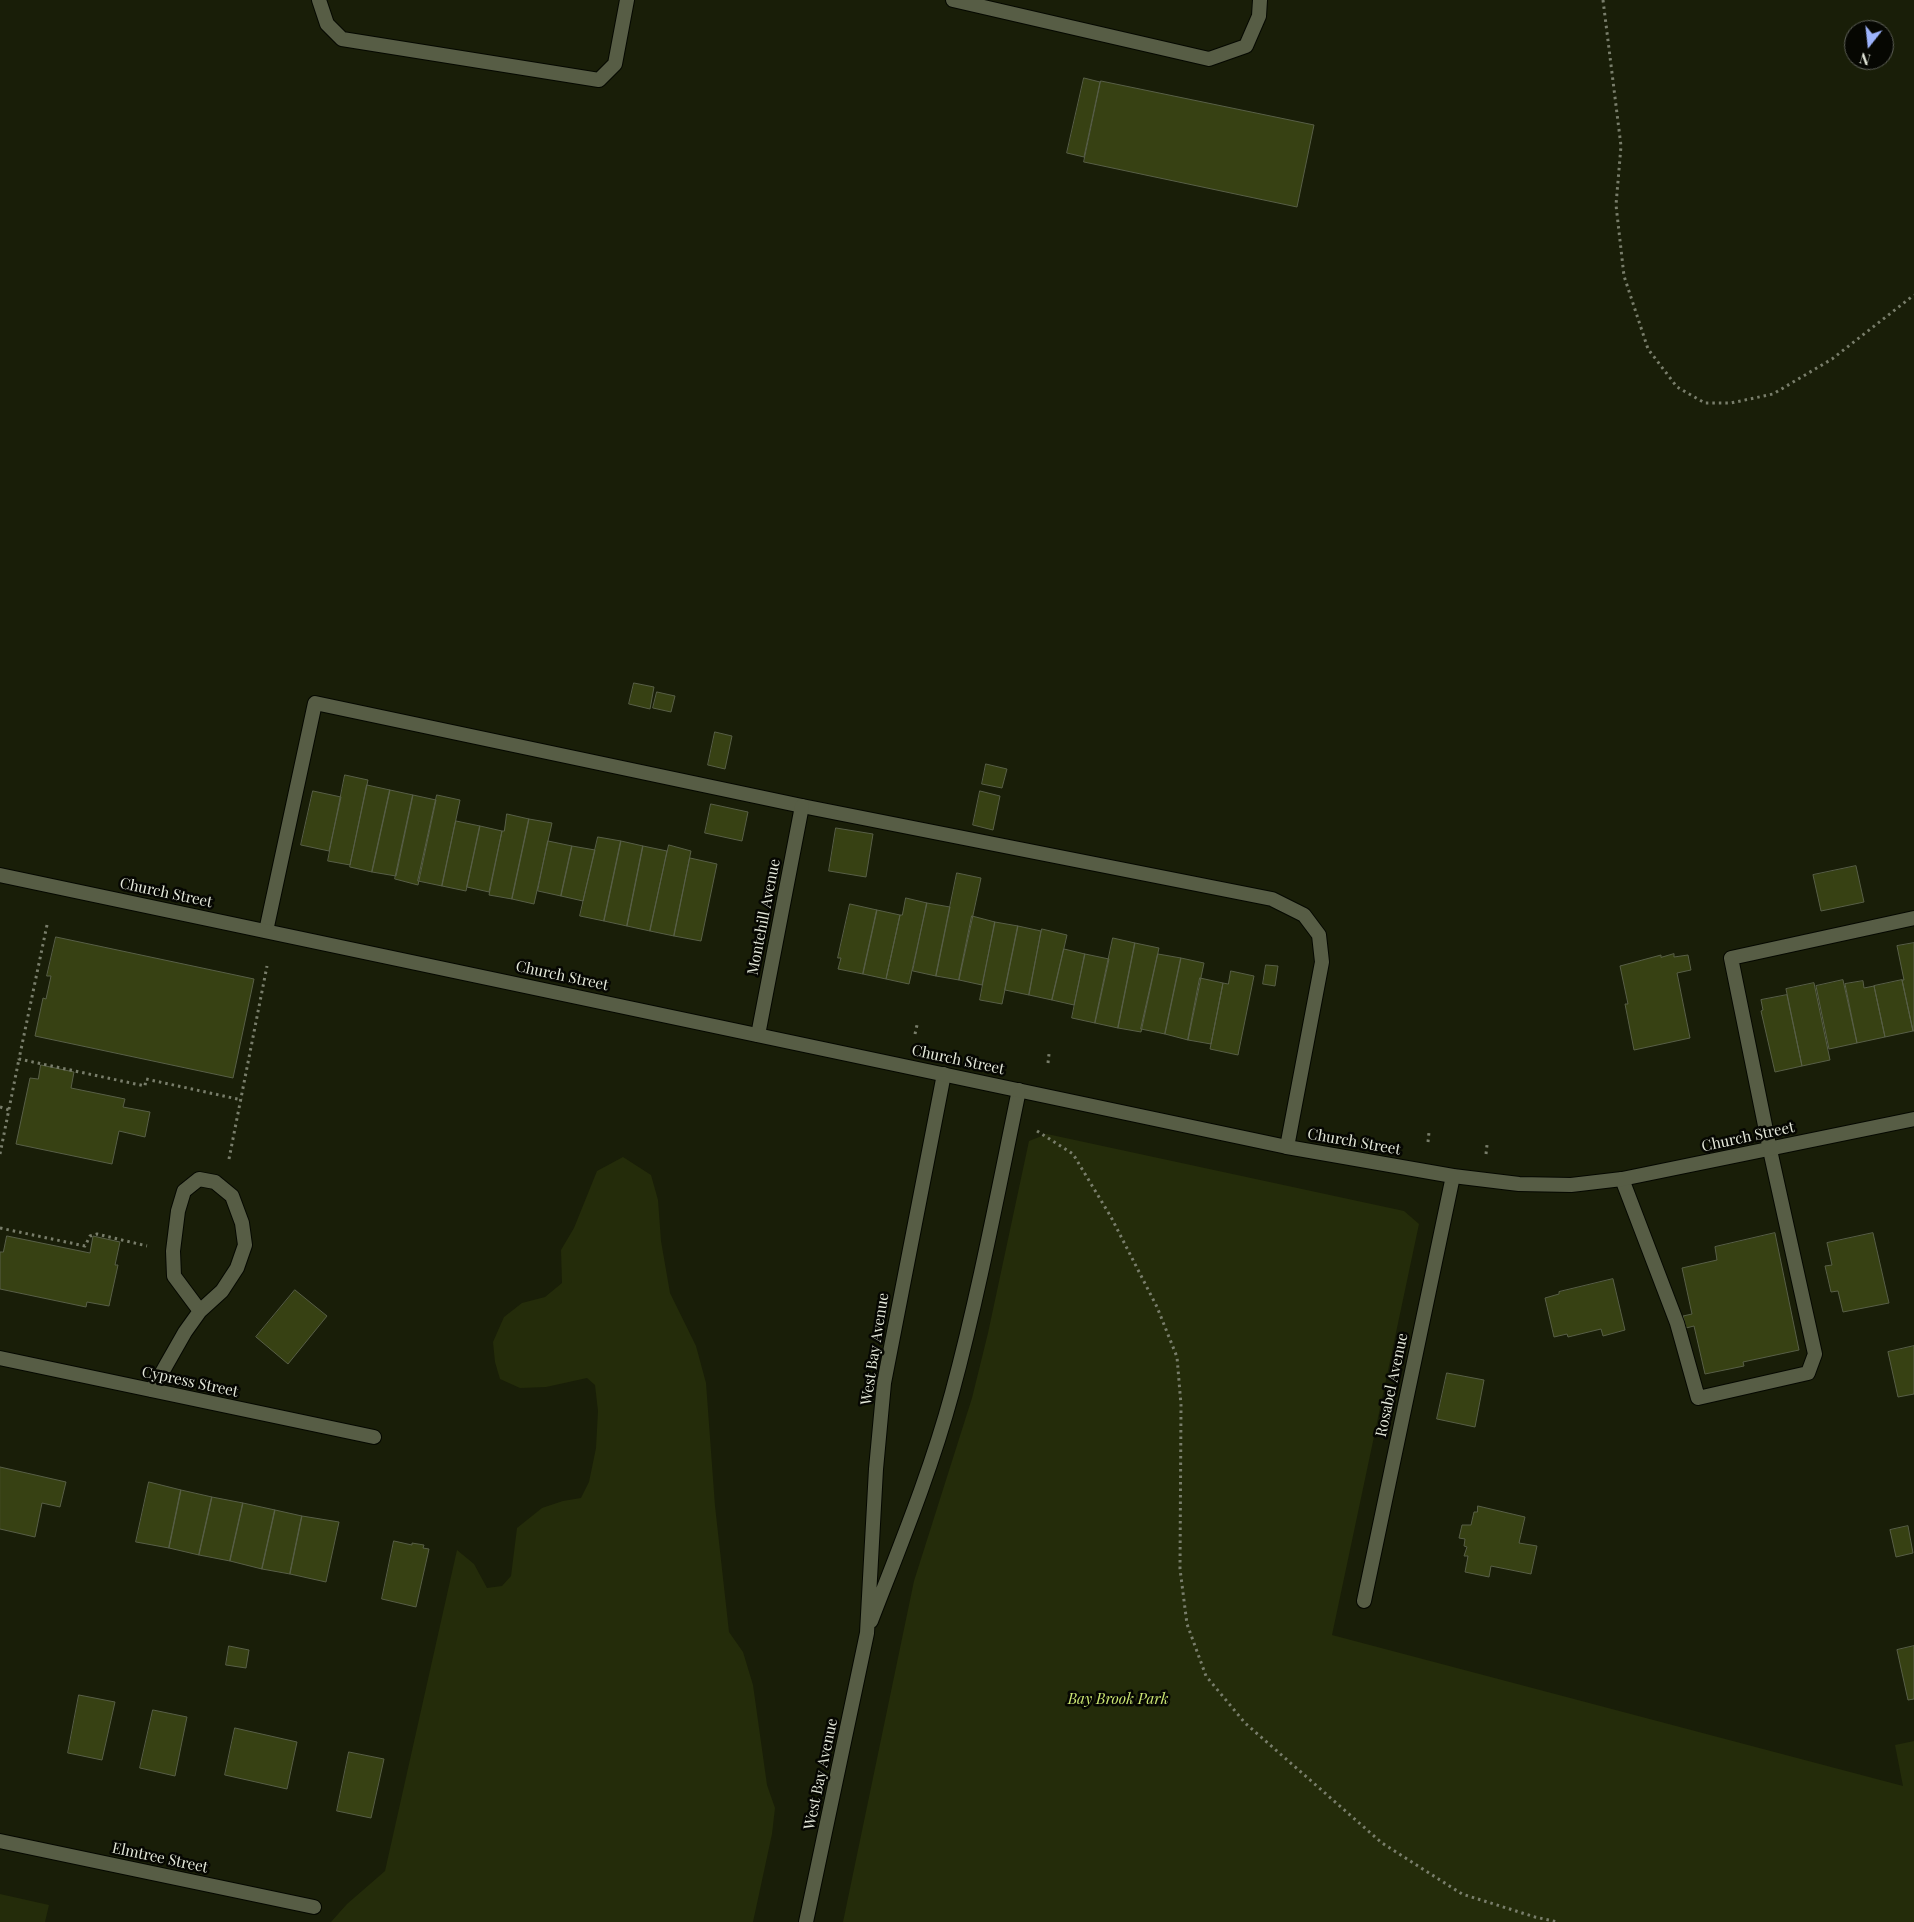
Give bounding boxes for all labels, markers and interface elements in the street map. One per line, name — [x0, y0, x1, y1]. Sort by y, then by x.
north arrow — [1844, 20, 1894, 70]
text: N — [1858, 48, 1872, 69]
street label: Montehill Avenue — [744, 857, 784, 977]
street label: Church Street — [118, 874, 214, 912]
street label: Church Street — [514, 957, 610, 995]
street label: Church Street — [910, 1041, 1006, 1079]
street label: Church Street — [1700, 1118, 1796, 1156]
street label: Church Street — [1306, 1125, 1402, 1159]
street label: West Bay Avenue — [857, 1292, 893, 1406]
street label: Rosabel Avenue — [1372, 1331, 1412, 1439]
street label: Cypress Street — [140, 1363, 240, 1401]
park label: Bay Brook Park — [1068, 1690, 1168, 1708]
street label: West Bay Avenue — [800, 1717, 842, 1831]
street label: Elmtree Street — [110, 1839, 210, 1877]

